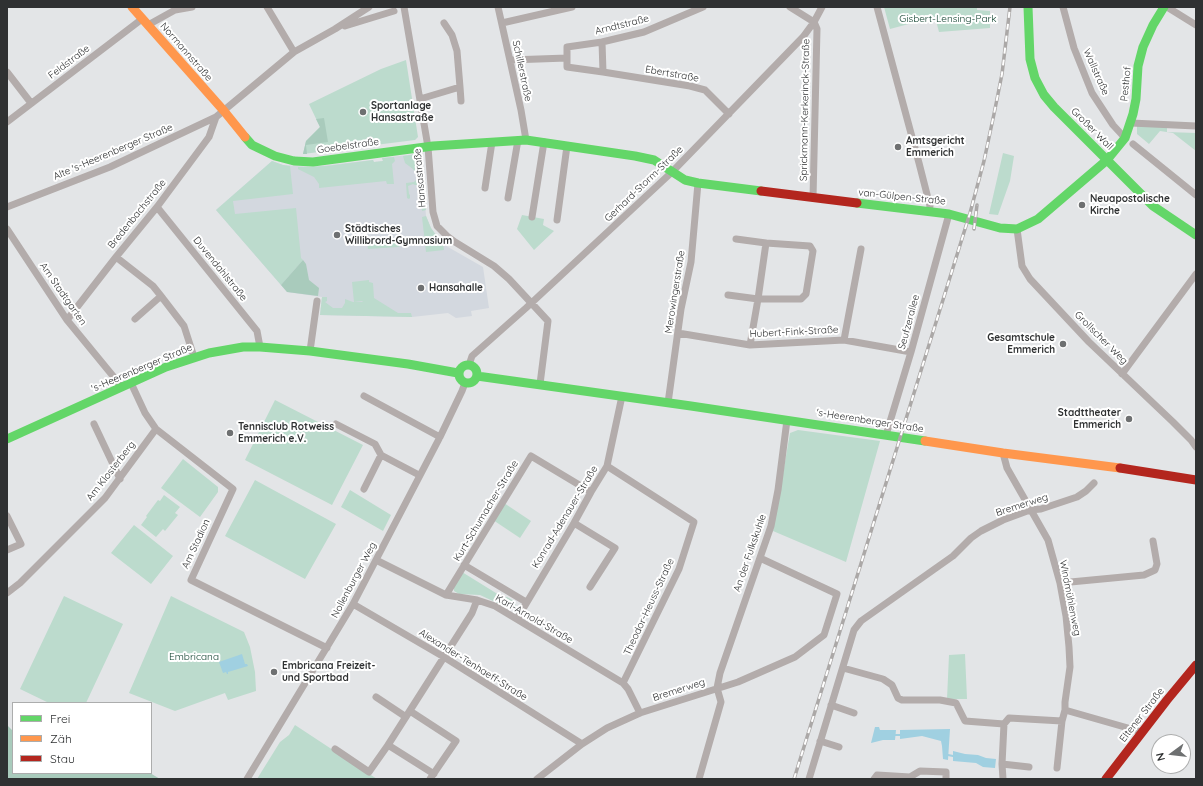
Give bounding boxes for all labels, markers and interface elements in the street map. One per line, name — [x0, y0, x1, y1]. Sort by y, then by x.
street label: Arndtstraße — [594, 12, 650, 38]
park label: Gisbert-Lensing-Park — [899, 13, 997, 25]
street label: Normannstraße — [157, 20, 215, 84]
street label: Schillerstraße — [510, 39, 534, 103]
street label: Sprickmann-Kerkerinck-Straße — [798, 39, 812, 181]
street label: Feldstraße — [46, 42, 92, 82]
street label: Wallstraße — [1080, 47, 1112, 97]
street label: Ebertstraße — [644, 63, 700, 85]
street label: Pesthof — [1118, 66, 1134, 102]
place label: Sportanlage Hansastraße — [371, 100, 434, 124]
street label: Großer Wall — [1068, 105, 1116, 153]
marker: Sportanlage Hansastraße — [358, 107, 368, 117]
street label: Alte 's-Heerenberger Straße — [51, 121, 175, 183]
place label: Amtsgericht Emmerich — [906, 135, 965, 158]
street label: Goebelstraße — [316, 136, 380, 156]
marker: Amtsgericht Emmerich — [893, 142, 903, 152]
street label: Gerhard-Storm-Straße — [602, 144, 686, 224]
street label: Hansastraße — [411, 148, 429, 208]
street label: Bredenbachstraße — [105, 177, 169, 251]
street label: van-Gülpen-Straße — [858, 186, 946, 208]
place label: Neuapostolische Kirche — [1090, 193, 1170, 216]
marker: Neuapostolische Kirche — [1077, 200, 1087, 210]
place label: Städtisches Willibrord-Gymnasium — [345, 223, 452, 246]
marker: Städtisches Willibrord-Gymnasium — [332, 230, 342, 240]
street label: Duvendahlstraße — [190, 234, 250, 304]
street label: Merowingerstraße — [662, 250, 688, 334]
street label: Am Stadtgarten — [37, 260, 89, 328]
place label: Hansahalle — [429, 282, 483, 294]
marker: Hansahalle — [416, 283, 426, 293]
street label: Seufzerallee — [896, 293, 922, 351]
street label: Grollscher Weg — [1072, 309, 1130, 367]
street label: Hubert-Fink-Straße — [749, 324, 839, 340]
place label: Gesamtschule Emmerich — [987, 332, 1055, 356]
marker: Gesamtschule Emmerich — [1058, 339, 1068, 349]
street label: 's-Heerenberger Straße — [90, 341, 194, 395]
street label: 's-Heerenberger Straße — [816, 407, 924, 435]
place label: Stadttheater Emmerich — [1058, 407, 1121, 430]
marker: Stadttheater Emmerich — [1124, 414, 1134, 424]
place label: Tennisclub Rotweiss Emmerich e.V. — [238, 421, 334, 444]
marker: Tennisclub Rotweiss Emmerich e.V. — [225, 428, 235, 438]
street label: Am Klosterberg — [84, 439, 138, 503]
street label: Kurt-Schumacher-Straße — [451, 458, 521, 564]
street label: Konrad-Adenauer-Straße — [530, 463, 600, 571]
street label: Bremerweg — [994, 491, 1050, 519]
street label: An der Fulkskuhle — [731, 513, 769, 593]
street label: Am Stadion — [179, 517, 213, 571]
street label: Nollenburger Weg — [329, 540, 379, 620]
street label: Theodor-Heuss-Straße — [621, 557, 677, 657]
street label: Windmühlenweg — [1057, 559, 1083, 637]
street label: Karl-Arnold-Straße — [493, 592, 575, 646]
street label: Alexander-Tenhaeff-Straße — [417, 627, 529, 703]
park label: Embricana — [169, 651, 219, 663]
place label: Embricana Freizeit- und Sportbad — [282, 660, 375, 684]
marker: Embricana Freizeit- und Sportbad — [269, 667, 279, 677]
street label: Bremerweg — [651, 676, 707, 704]
street label: Eltener Straße — [1117, 686, 1167, 744]
legend — [12, 702, 152, 774]
text: Frei — [50, 711, 70, 726]
text: Zäh — [50, 731, 72, 746]
north arrow — [1151, 734, 1191, 774]
text: Stau — [50, 751, 75, 766]
text: N — [1153, 751, 1168, 763]

